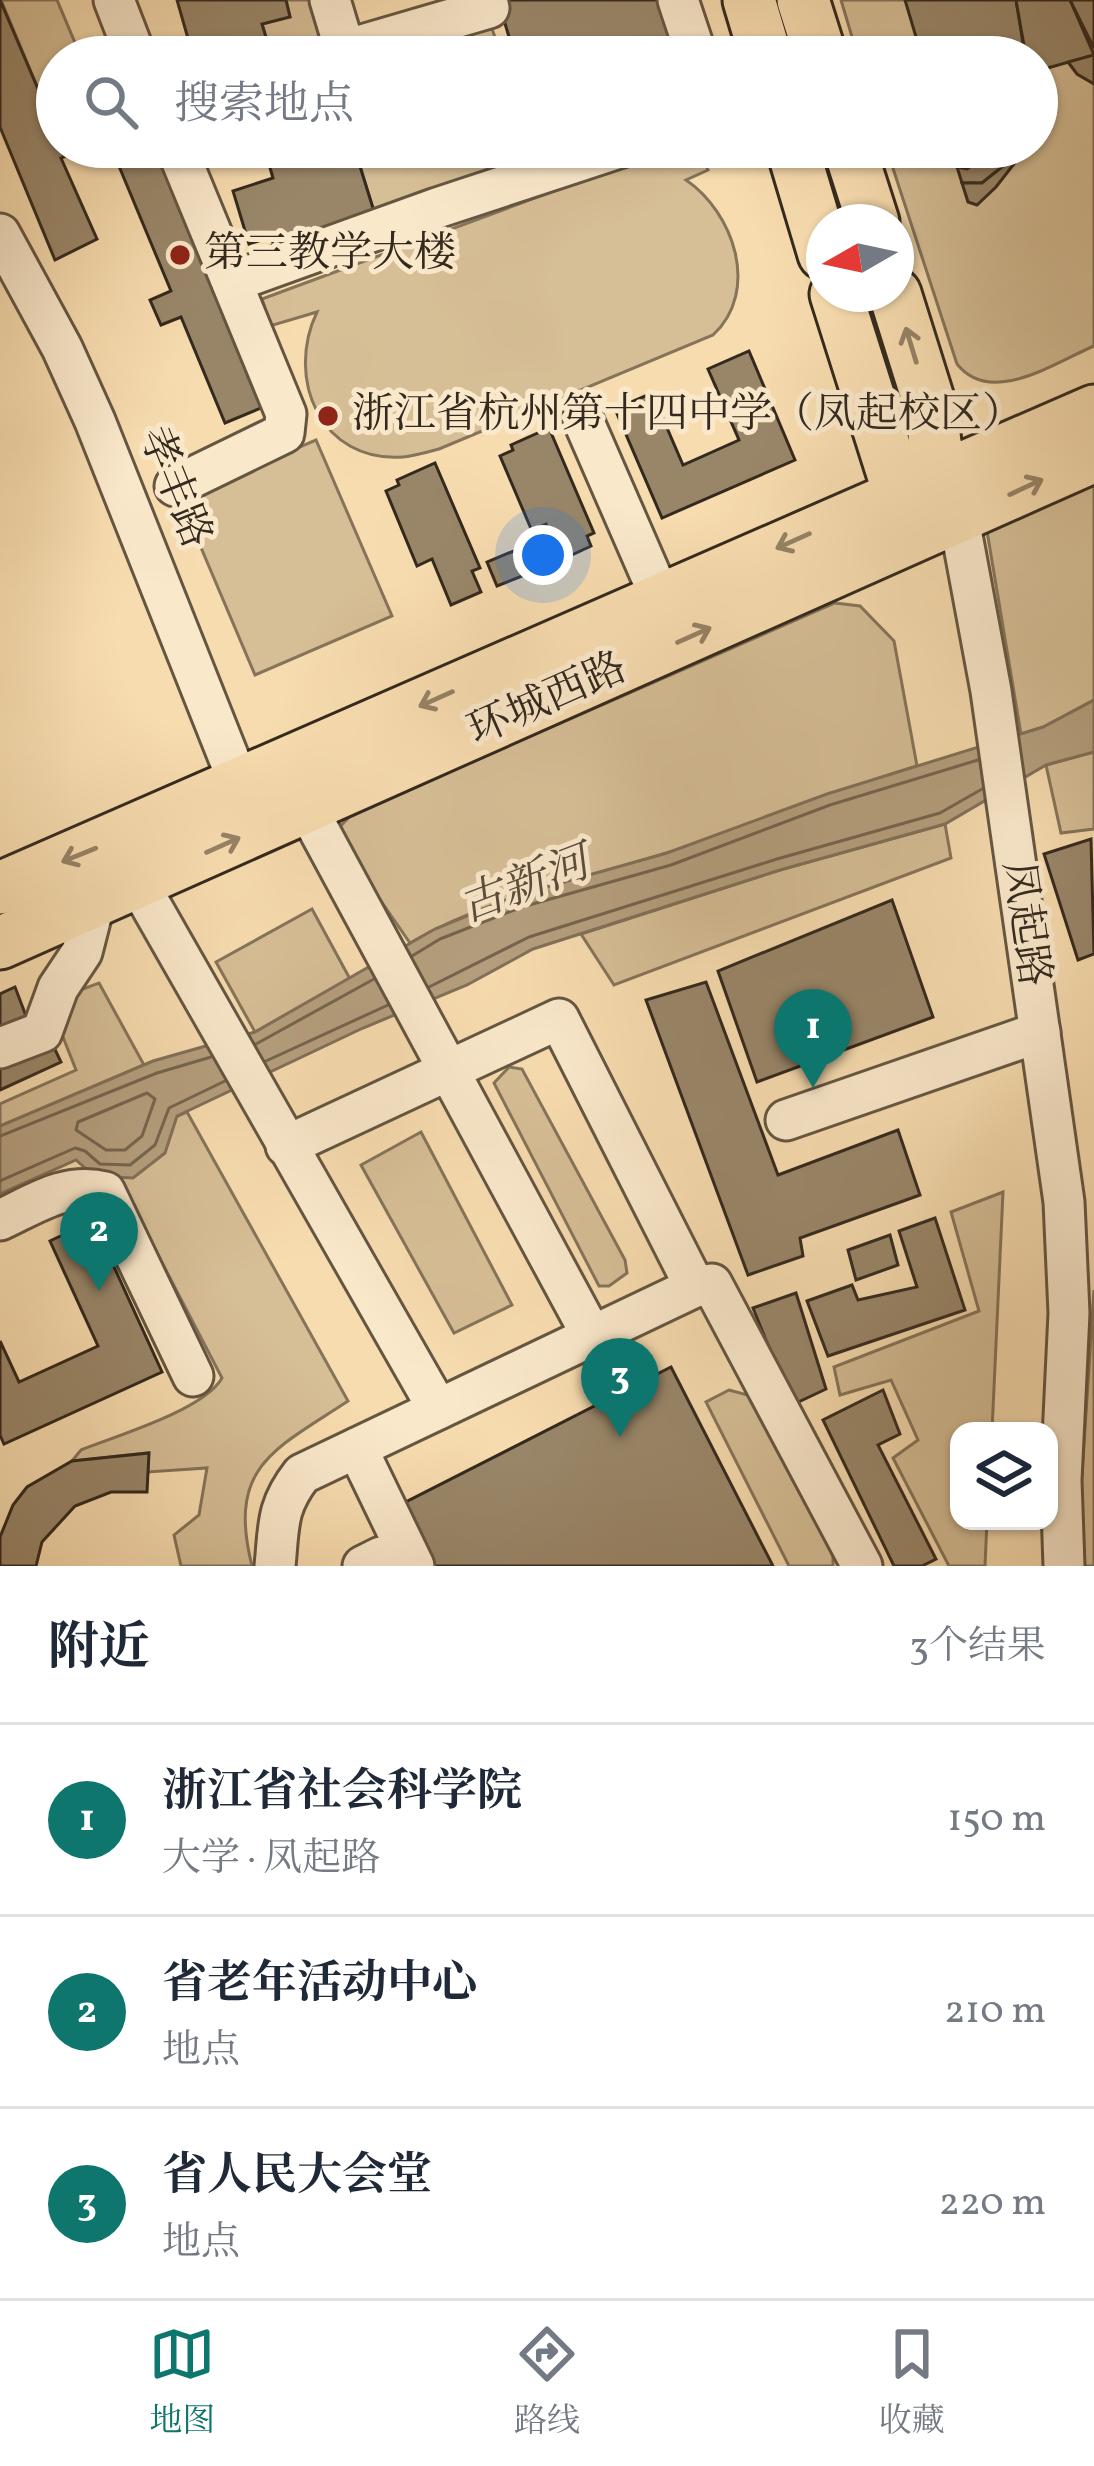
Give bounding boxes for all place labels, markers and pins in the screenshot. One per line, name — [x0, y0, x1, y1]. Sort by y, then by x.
place label: 第三教学大楼 — [204, 226, 456, 285]
marker: 第三教学大楼 — [167, 242, 193, 268]
place label: 浙江省杭州第十四中学（凤起校区） — [352, 387, 1024, 446]
marker: 浙江省杭州第十四中学（凤起校区） — [315, 403, 341, 429]
pin: 1 — [774, 989, 852, 1088]
pin: 2 — [60, 1192, 138, 1291]
pin: 3 — [581, 1338, 659, 1437]

